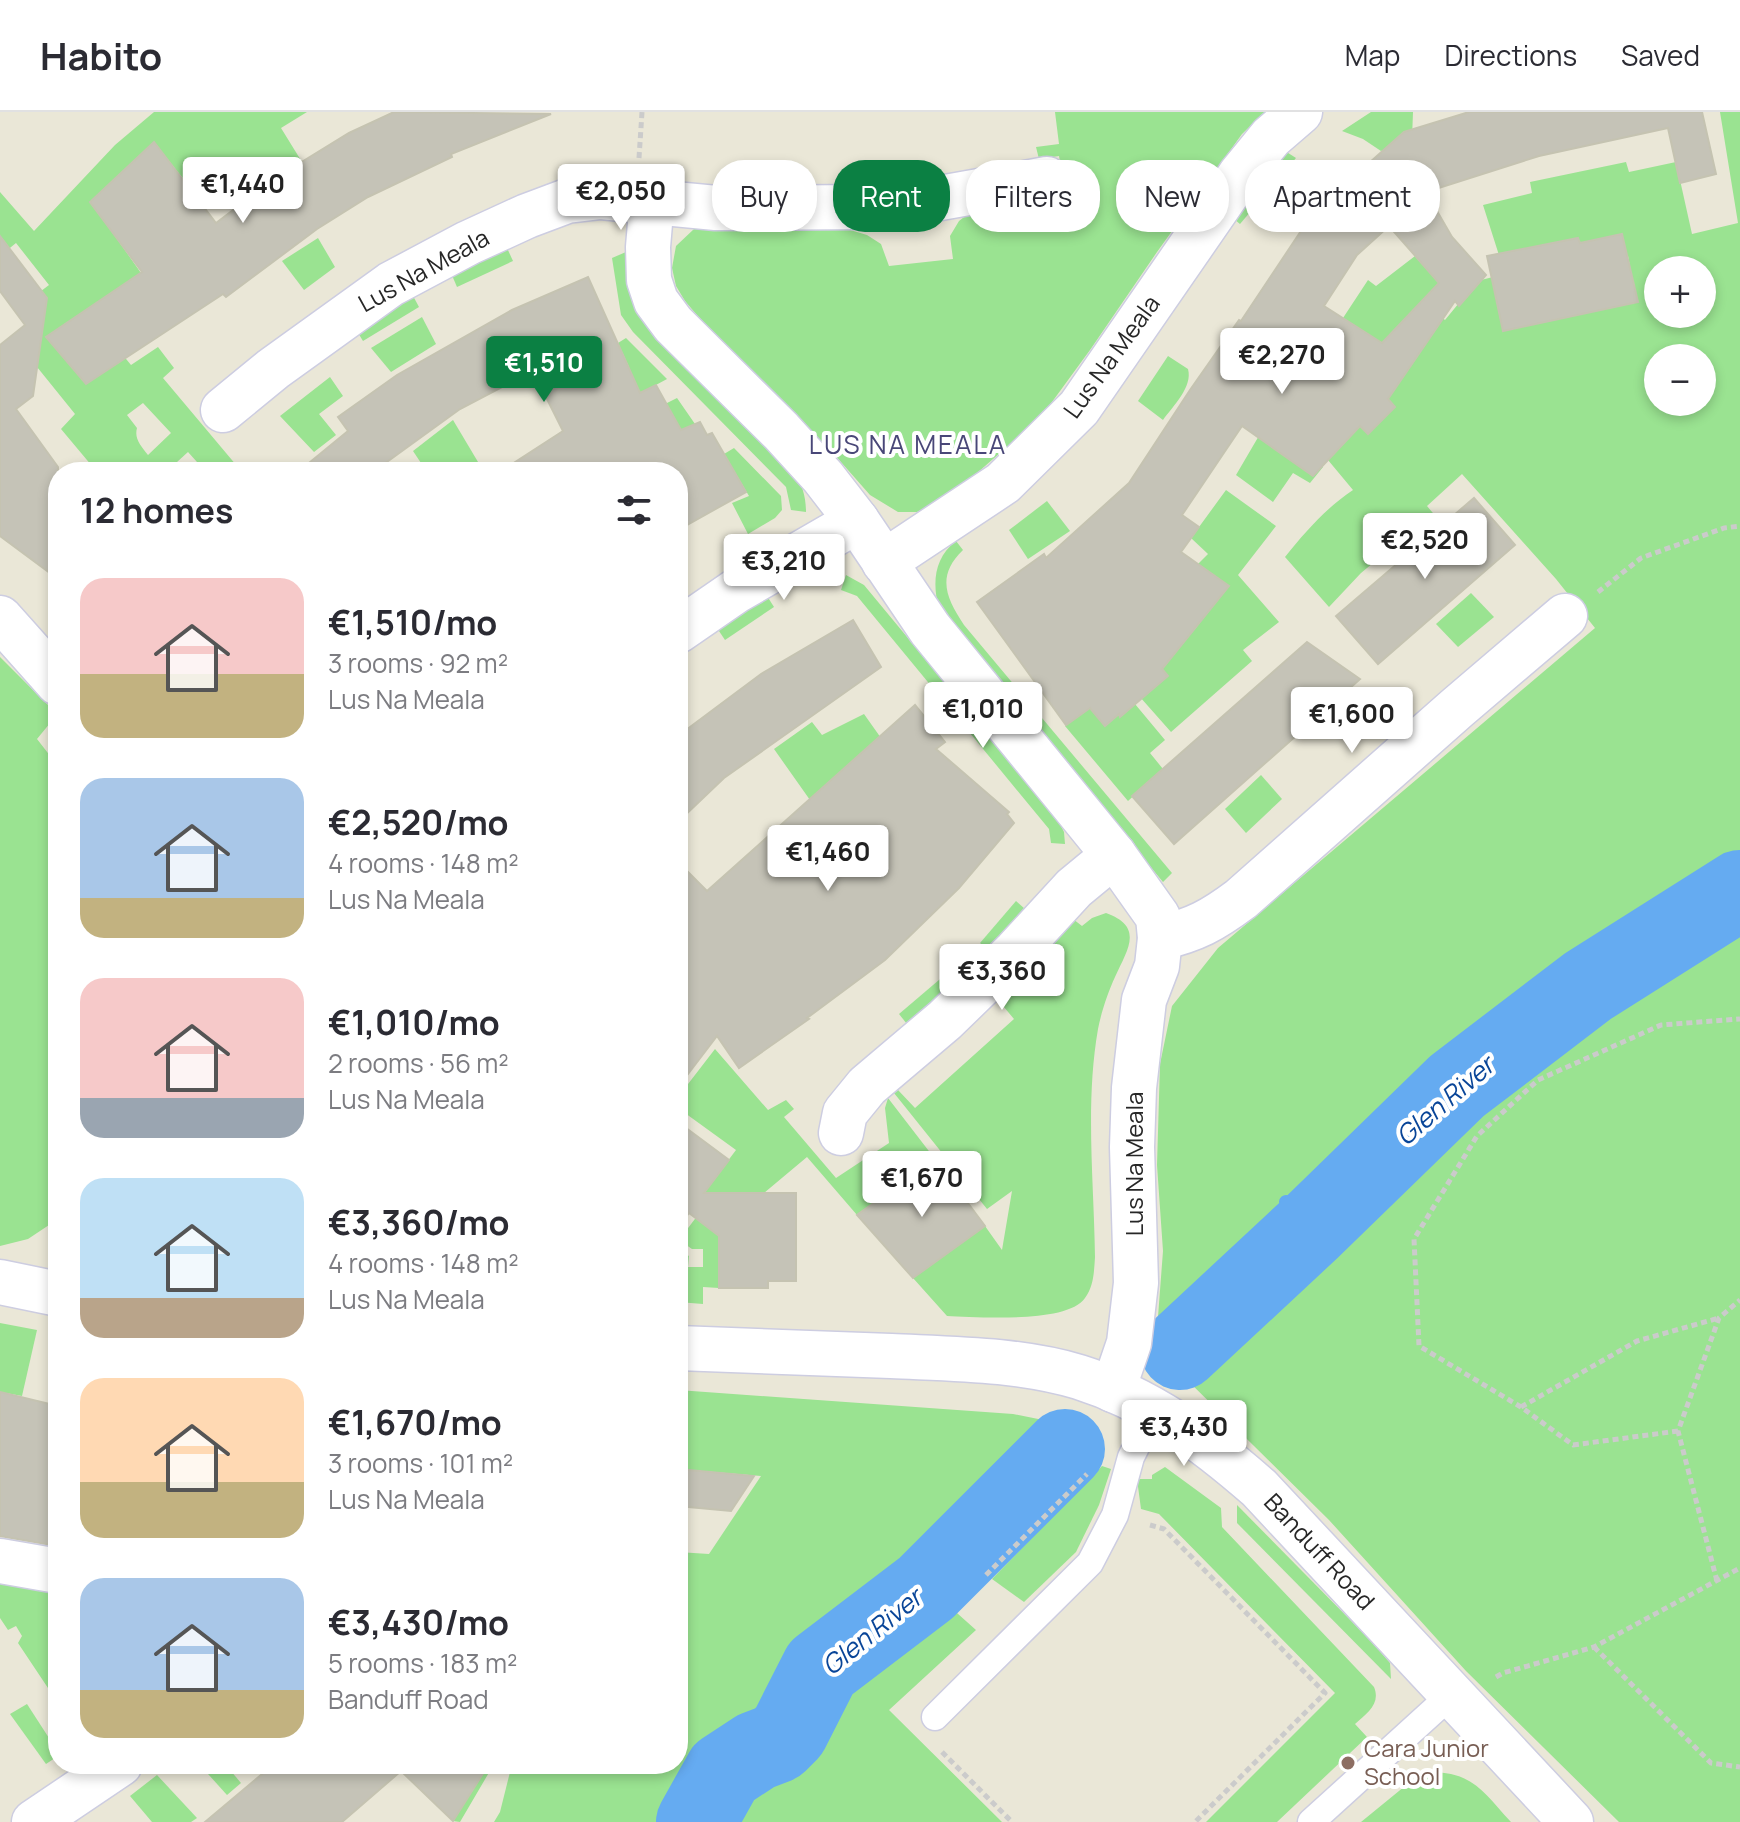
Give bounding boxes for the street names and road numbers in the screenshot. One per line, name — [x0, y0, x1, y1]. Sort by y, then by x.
street label: Lus Na Meala — [352, 220, 495, 319]
street label: Lus Na Meala — [1055, 288, 1167, 424]
street label: Lus Na Meala — [1117, 1092, 1150, 1236]
street label: Banduff Road — [1257, 1486, 1383, 1616]

